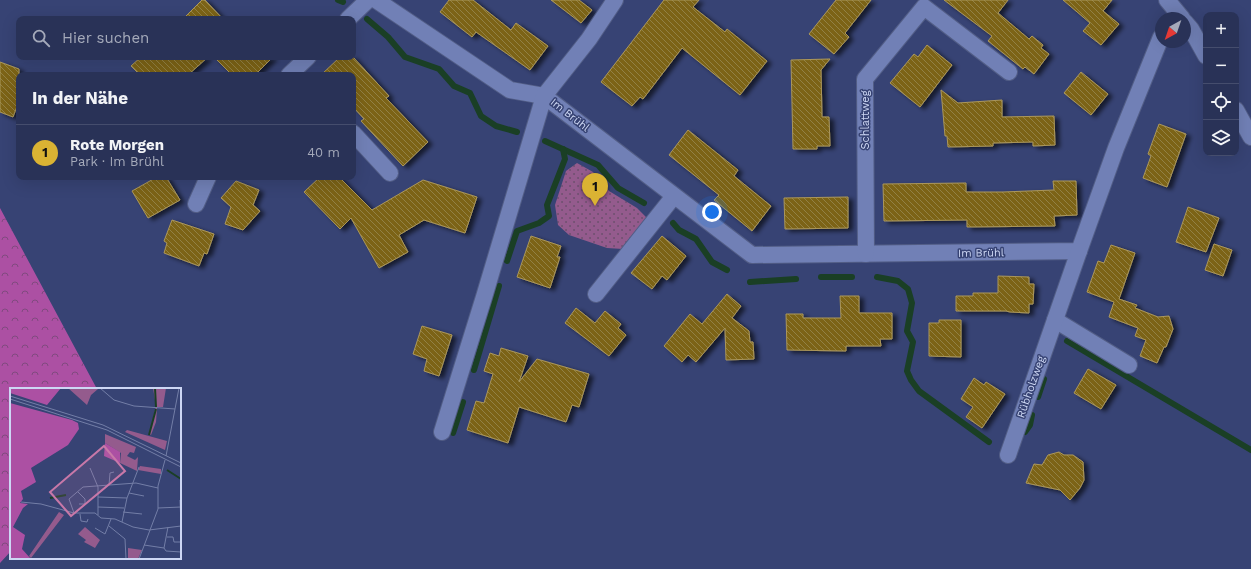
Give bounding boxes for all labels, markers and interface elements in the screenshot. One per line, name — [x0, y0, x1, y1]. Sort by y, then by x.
north arrow — [1155, 12, 1191, 48]
map controls — [1203, 12, 1239, 156]
button: + — [1203, 12, 1239, 48]
search box — [16, 16, 356, 60]
icon: search — [30, 27, 52, 49]
text: Hier suchen — [62, 29, 149, 47]
button: − — [1203, 48, 1239, 84]
button: locate — [1203, 84, 1239, 120]
text: In der Nähe — [32, 88, 128, 108]
street label: Schlattweg — [859, 90, 872, 150]
street label: Im Brühl — [548, 96, 593, 135]
button: layers — [1203, 120, 1239, 156]
text: Rote Morgen — [70, 136, 164, 154]
text: 1 — [42, 145, 48, 160]
text: 40 m — [307, 145, 340, 160]
text: Park · Im Brühl — [70, 154, 164, 169]
pin: 1 — [582, 173, 608, 206]
your location — [702, 202, 722, 222]
street label: Im Brühl — [958, 246, 1005, 260]
street label: Rübholzweg — [1014, 354, 1048, 420]
inset map — [10, 388, 181, 559]

